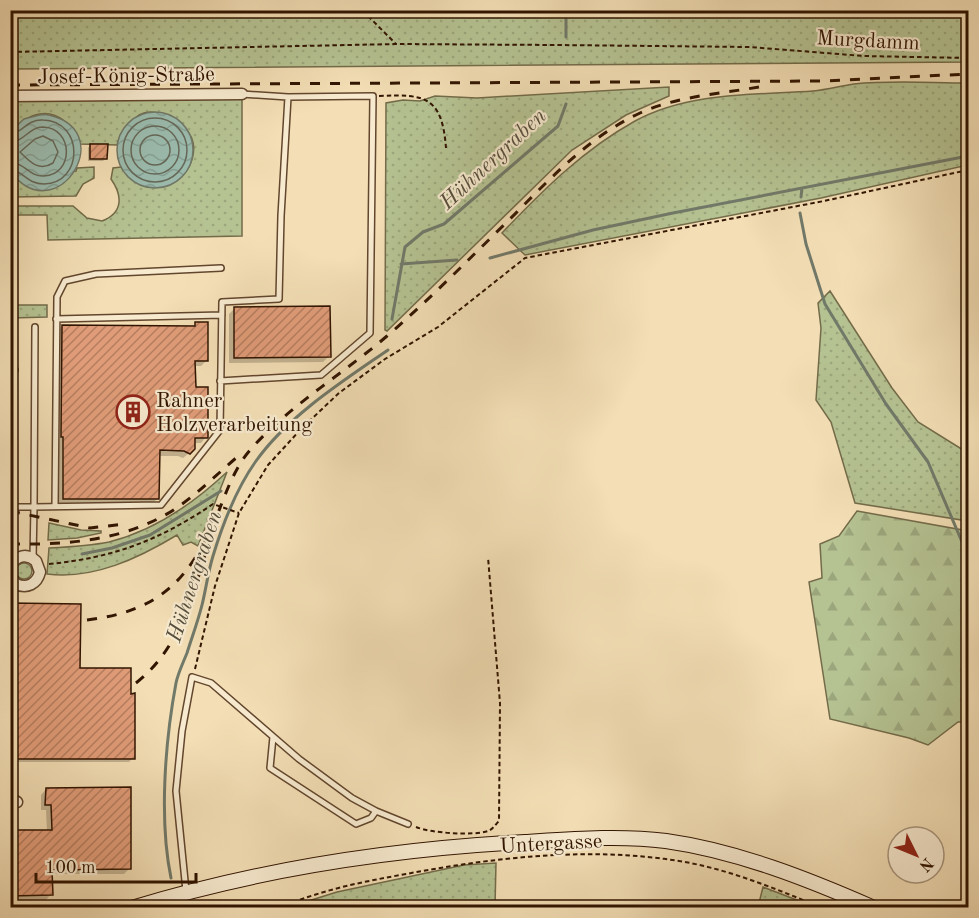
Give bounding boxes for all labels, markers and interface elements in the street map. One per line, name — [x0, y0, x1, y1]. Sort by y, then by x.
street label: Murgdamm — [816, 28, 920, 55]
street label: Josef-König-Straße — [37, 64, 215, 89]
water label: Hühnergraben — [435, 105, 551, 215]
place label: Rahner Holzverarbeitung — [156, 391, 313, 436]
building icon: Rahner Holzverarbeitung — [115, 394, 151, 430]
water label: Hühnergraben — [163, 508, 227, 646]
north arrow — [886, 825, 946, 885]
street label: Untergasse — [499, 831, 603, 858]
scale bar — [36, 846, 196, 884]
text: N — [915, 854, 936, 874]
text: 100 m — [45, 859, 96, 877]

